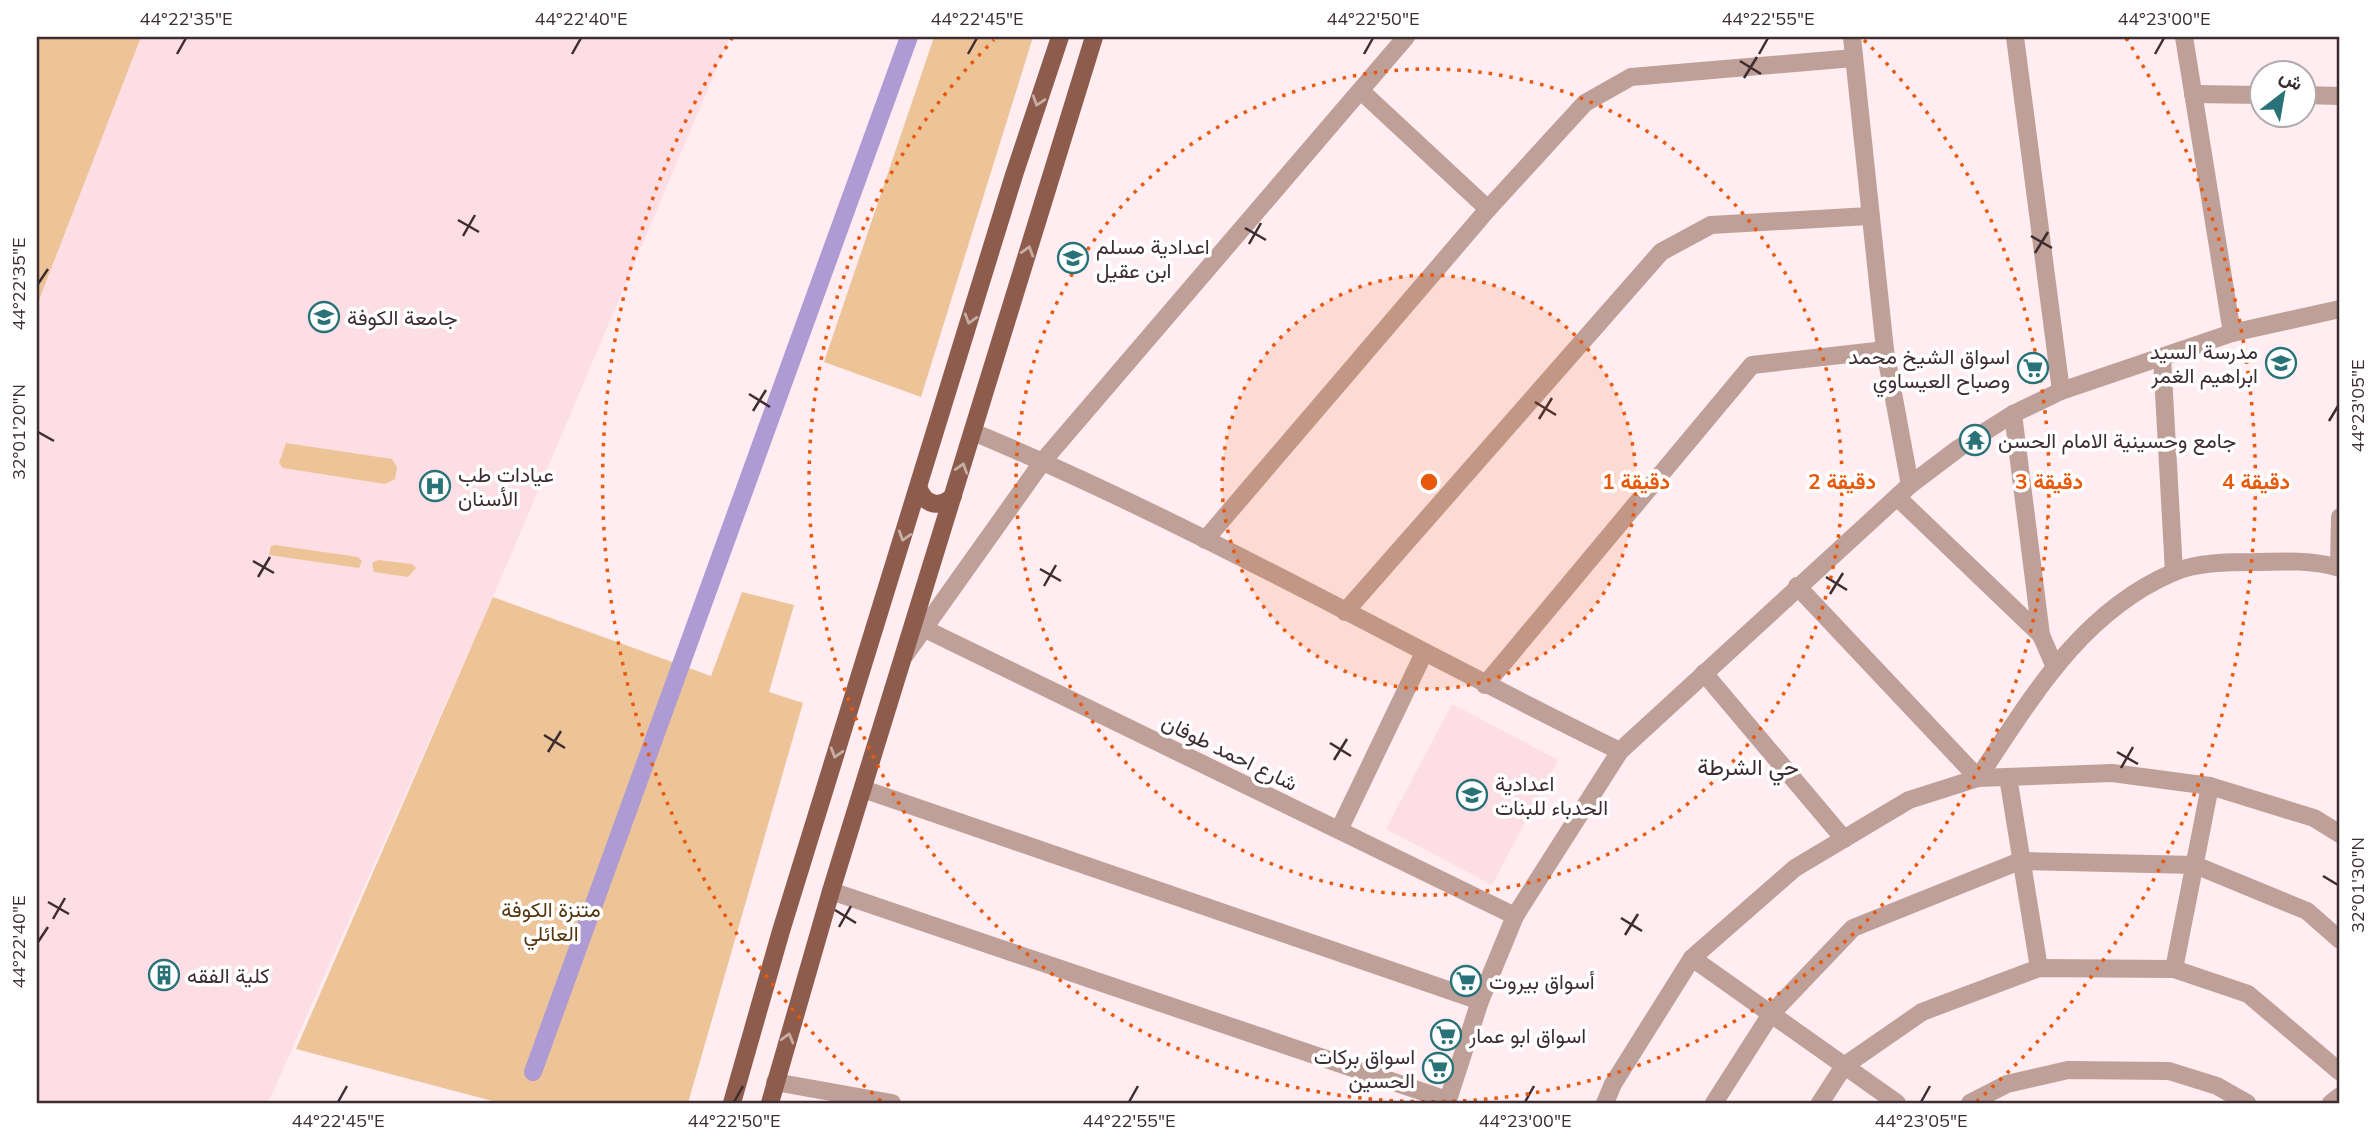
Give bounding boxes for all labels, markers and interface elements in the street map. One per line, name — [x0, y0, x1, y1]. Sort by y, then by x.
text: 44°22'35"E — [139, 7, 233, 30]
text: 44°22'40"E — [534, 7, 628, 30]
text: 44°22'45"E — [930, 7, 1024, 30]
text: 44°22'50"E — [1326, 7, 1420, 30]
text: 44°22'55"E — [1721, 7, 1815, 30]
text: 44°23'00"E — [2117, 7, 2211, 30]
north arrow — [2248, 60, 2318, 130]
text: ش — [2276, 63, 2308, 96]
one-way arrow — [1032, 95, 1046, 107]
place label: اعدادية مسلم ابن عقيل — [1096, 233, 1210, 283]
text: 44°22'35"E — [7, 237, 30, 331]
school or university icon: اعدادية مسلم ابن عقيل — [1056, 241, 1090, 275]
one-way arrow — [1020, 245, 1035, 257]
school or university icon: جامعة الكوفة — [307, 300, 341, 334]
place label: جامعة الكوفة — [347, 304, 458, 331]
one-way arrow — [964, 312, 979, 324]
place label: مدرسة السيد ابراهيم الغمر — [2150, 338, 2258, 390]
place label: اسواق الشيخ محمد وصباح العيساوي — [1848, 343, 2010, 398]
school or university icon: مدرسة السيد ابراهيم الغمر — [2264, 346, 2298, 380]
supermarket icon: اسواق الشيخ محمد وصباح العيساوي — [2016, 351, 2050, 385]
text: 44°23'05"E — [2346, 359, 2369, 453]
text: 32°01'20"N — [7, 384, 30, 480]
temple icon: جامع وحسينية الامام الحسن — [1958, 423, 1992, 457]
place label: جامع وحسينية الامام الحسن — [1998, 427, 2236, 455]
place label: عيادات طب الأسنان — [458, 461, 554, 511]
one-way arrow — [953, 463, 968, 475]
text: 1 دقيقة — [1602, 468, 1670, 494]
text: 2 دقيقة — [1808, 468, 1876, 494]
text: 3 دقيقة — [2015, 468, 2083, 494]
text: 4 دقيقة — [2222, 468, 2290, 494]
hospital icon: عيادات طب الأسنان — [418, 469, 452, 503]
centre of rings — [1417, 470, 1441, 494]
one-way arrow — [898, 530, 913, 542]
street label: شارع احمد طوفان — [1157, 708, 1302, 798]
one-way arrow — [830, 747, 845, 759]
district label: حي الشرطة — [1697, 752, 1799, 786]
place label: اعدادية الحدباء للبنات — [1495, 770, 1608, 820]
school or university icon: اعدادية الحدباء للبنات — [1455, 778, 1489, 812]
text: 32°01'30"N — [2346, 837, 2369, 933]
text: 44°22'40"E — [7, 895, 30, 989]
park label: متنزة الكوفة العائلي — [501, 896, 601, 951]
building icon: كلية الفقه — [147, 958, 181, 992]
place label: كلية الفقه — [187, 962, 270, 988]
supermarket icon: أسواق بيروت — [1449, 964, 1483, 998]
place label: أسواق بيروت — [1489, 968, 1595, 995]
supermarket icon: اسواق ابو عمار — [1429, 1018, 1463, 1052]
place label: اسواق ابو عمار — [1468, 1022, 1586, 1049]
one-way arrow — [780, 1032, 794, 1044]
place label: اسواق بركات الحسين — [1314, 1043, 1415, 1093]
supermarket icon: اسواق بركات الحسين — [1421, 1051, 1455, 1085]
text: 44°22'45"E — [291, 1109, 385, 1132]
text: 44°22'50"E — [687, 1109, 781, 1132]
text: 44°22'55"E — [1082, 1109, 1176, 1132]
text: 44°23'00"E — [1478, 1109, 1572, 1132]
text: 44°23'05"E — [1874, 1109, 1968, 1132]

